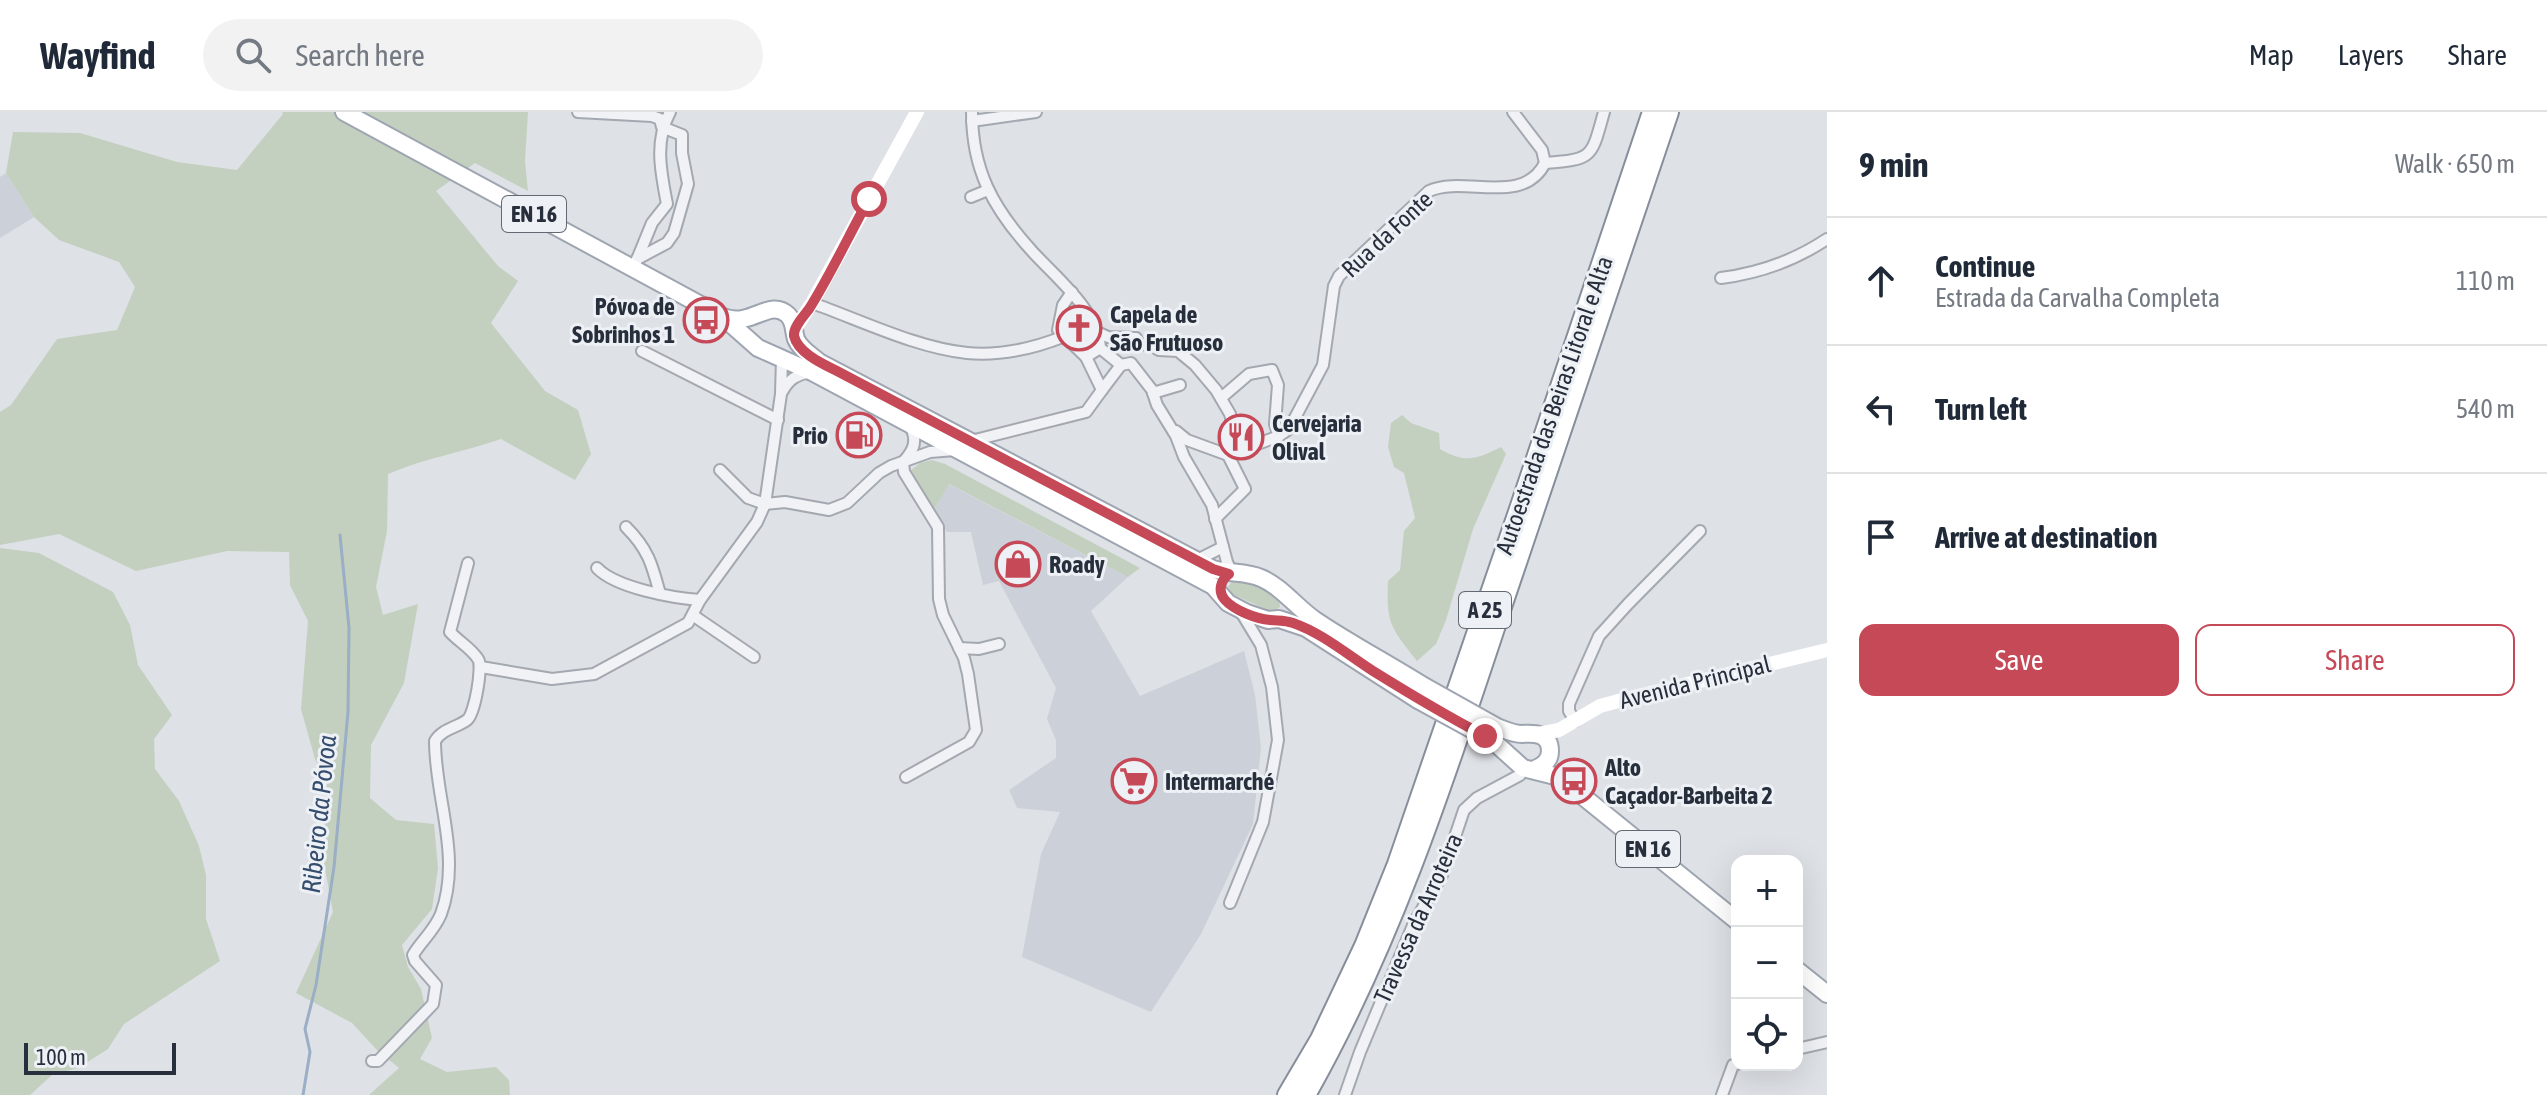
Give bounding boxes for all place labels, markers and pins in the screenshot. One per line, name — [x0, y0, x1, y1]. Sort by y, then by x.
place label: Póvoa de Sobrinhos 1 — [572, 293, 675, 348]
bus stop icon: Póvoa de Sobrinhos 1 — [682, 296, 730, 344]
place label: Capela de São Frutuoso — [1110, 301, 1223, 356]
church icon: Capela de São Frutuoso — [1055, 304, 1103, 352]
place label: Cervejaria Olival — [1272, 410, 1362, 465]
fuel station icon: Prio — [835, 411, 883, 459]
restaurant icon: Cervejaria Olival — [1217, 413, 1265, 461]
place label: Prio — [792, 422, 828, 449]
shop icon: Roady — [994, 540, 1042, 588]
place label: Roady — [1049, 551, 1105, 578]
place label: Alto Caçador-Barbeita 2 — [1604, 754, 1773, 809]
supermarket icon: Intermarché — [1110, 757, 1158, 805]
bus stop icon: Alto Caçador-Barbeita 2 — [1550, 757, 1598, 805]
place label: Intermarché — [1165, 768, 1274, 795]

